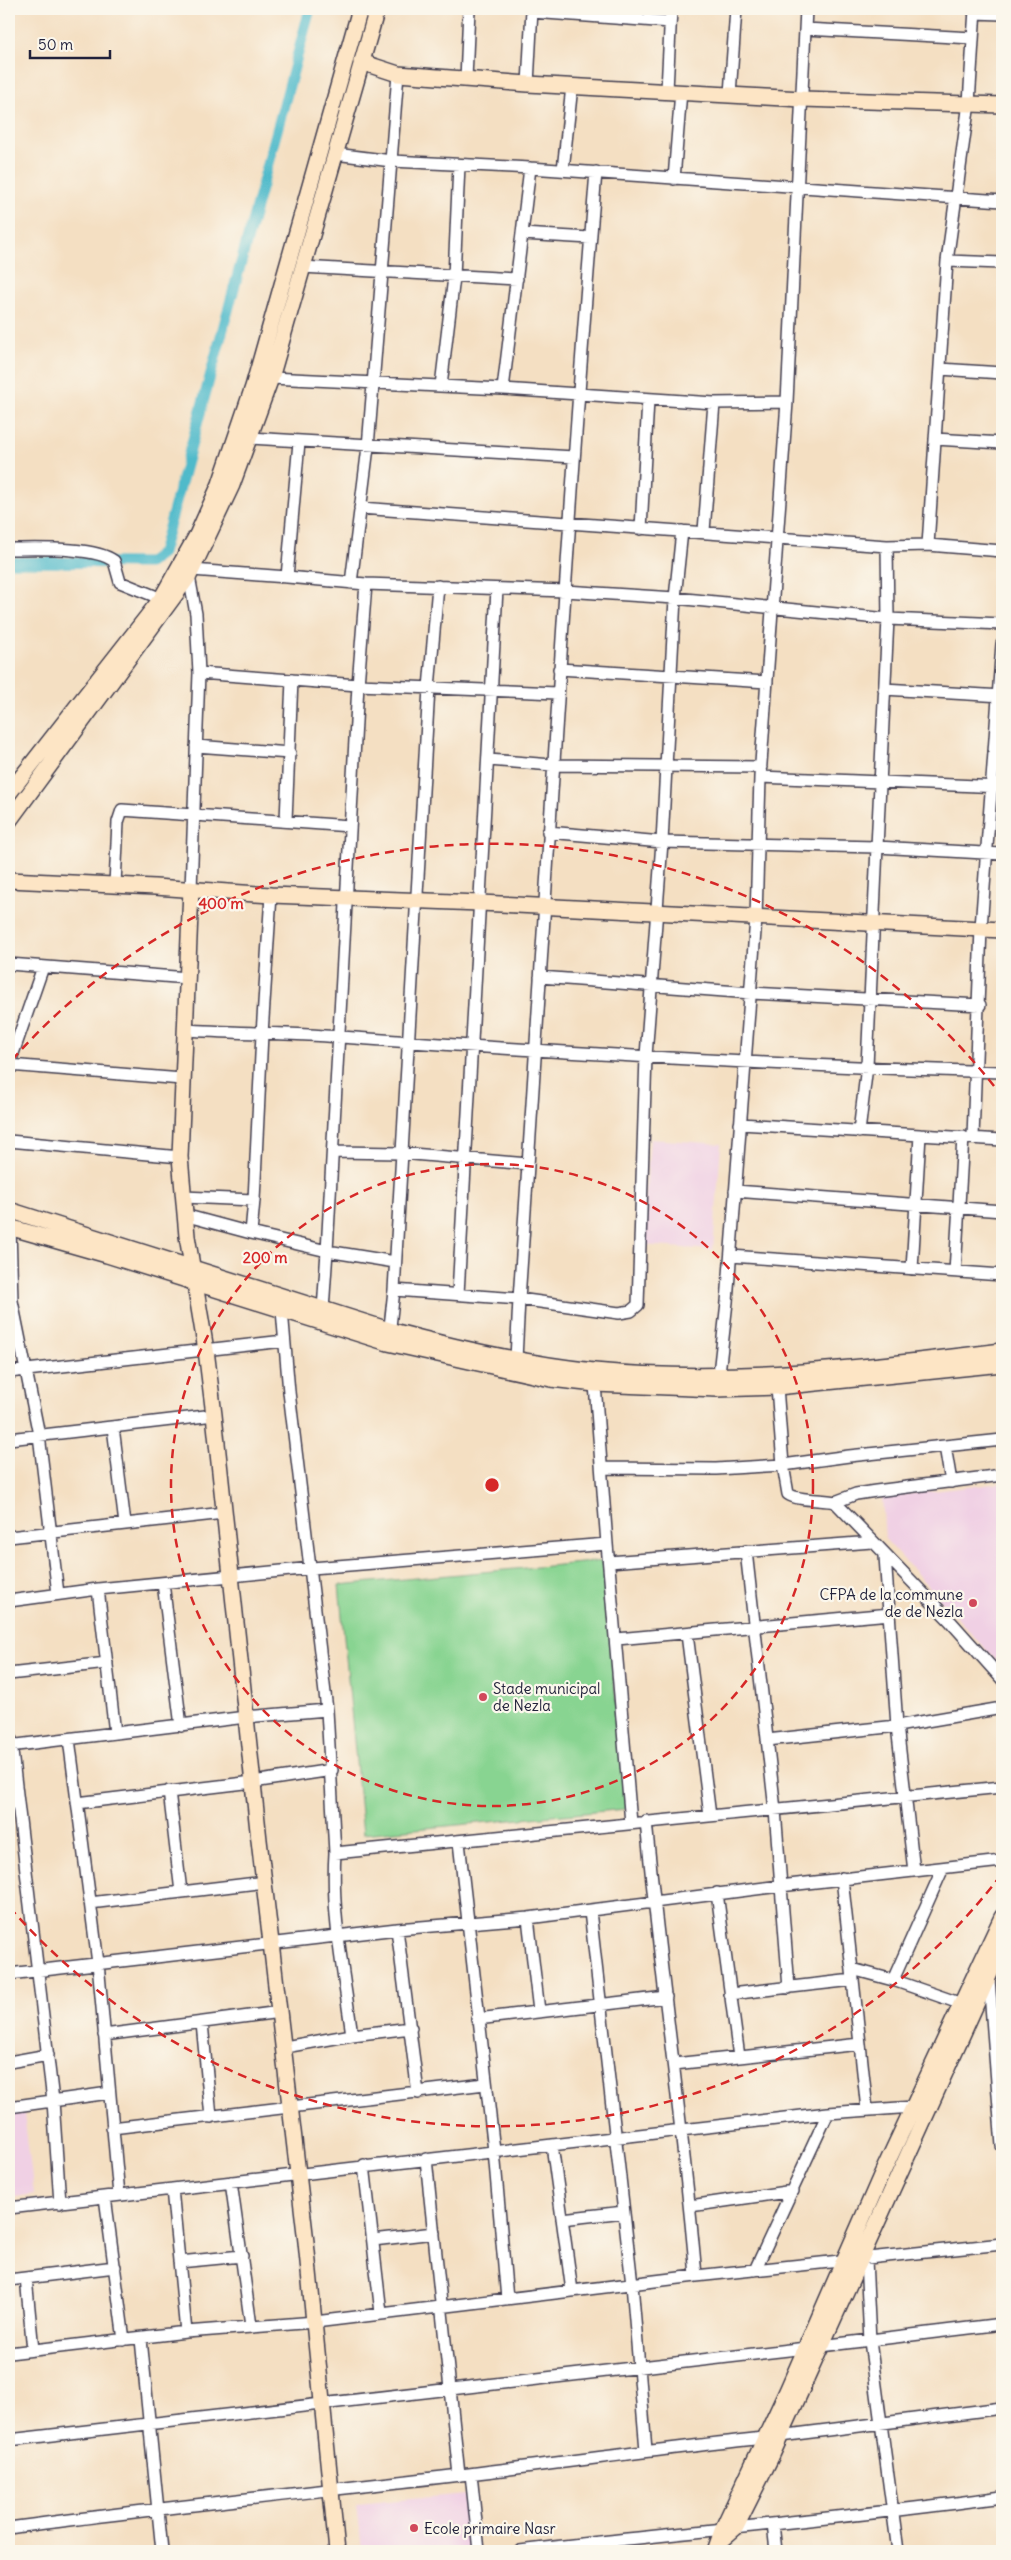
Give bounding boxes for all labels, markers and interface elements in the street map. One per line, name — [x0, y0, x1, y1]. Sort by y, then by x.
scale bar — [30, 28, 110, 60]
text: 50 m — [38, 35, 73, 54]
text: 400 m — [198, 894, 244, 913]
text: 200 m — [243, 1248, 287, 1267]
centre of rings — [483, 1476, 501, 1494]
place label: CFPA de la commune de de Nezla — [819, 1585, 963, 1621]
marker: CFPA de la commune de de Nezla — [967, 1597, 979, 1609]
place label: Stade municipal de Nezla — [493, 1679, 600, 1715]
marker: Stade municipal de Nezla — [477, 1691, 489, 1703]
place label: Ecole primaire Nasr — [424, 2519, 556, 2538]
marker: Ecole primaire Nasr — [408, 2522, 420, 2534]

